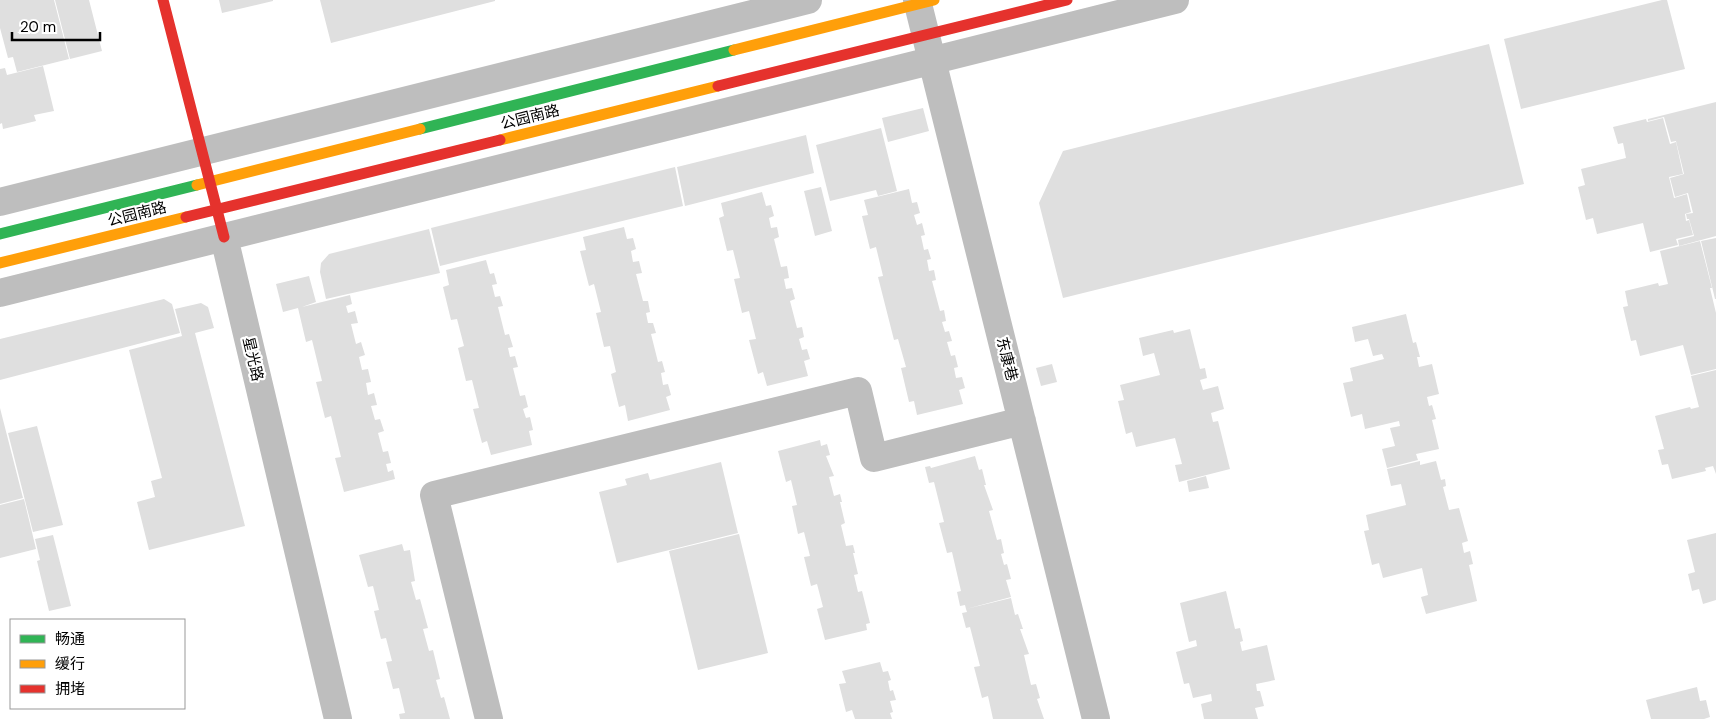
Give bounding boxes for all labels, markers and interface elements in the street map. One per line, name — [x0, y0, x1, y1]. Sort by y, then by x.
scale bar — [12, 10, 100, 42]
text: 20 m — [20, 17, 56, 37]
street label: 公园南路 — [498, 100, 562, 134]
street label: 公园南路 — [105, 197, 169, 231]
street label: 星光路 — [238, 335, 268, 383]
street label: 东康巷 — [992, 335, 1022, 383]
legend — [10, 619, 185, 709]
text: 畅通 — [55, 629, 85, 649]
text: 缓行 — [55, 654, 85, 674]
text: 拥堵 — [55, 679, 85, 699]

